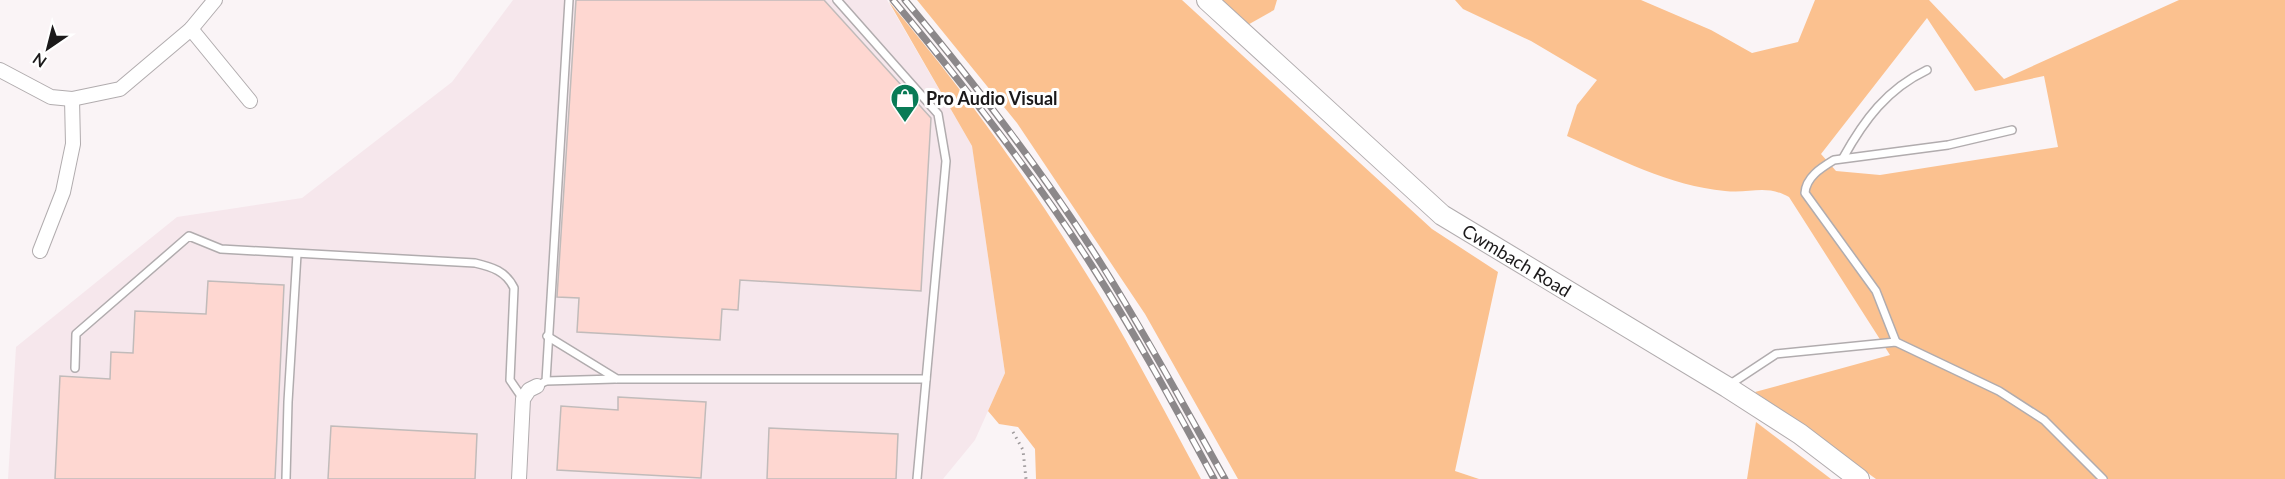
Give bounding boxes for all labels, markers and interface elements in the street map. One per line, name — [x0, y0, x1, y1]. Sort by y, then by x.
north arrow — [18, 18, 78, 78]
text: N — [29, 49, 50, 72]
shop icon: Pro Audio Visual — [889, 82, 921, 124]
place label: Pro Audio Visual — [926, 87, 1058, 109]
street label: Cwmbach Road — [1459, 219, 1575, 301]

